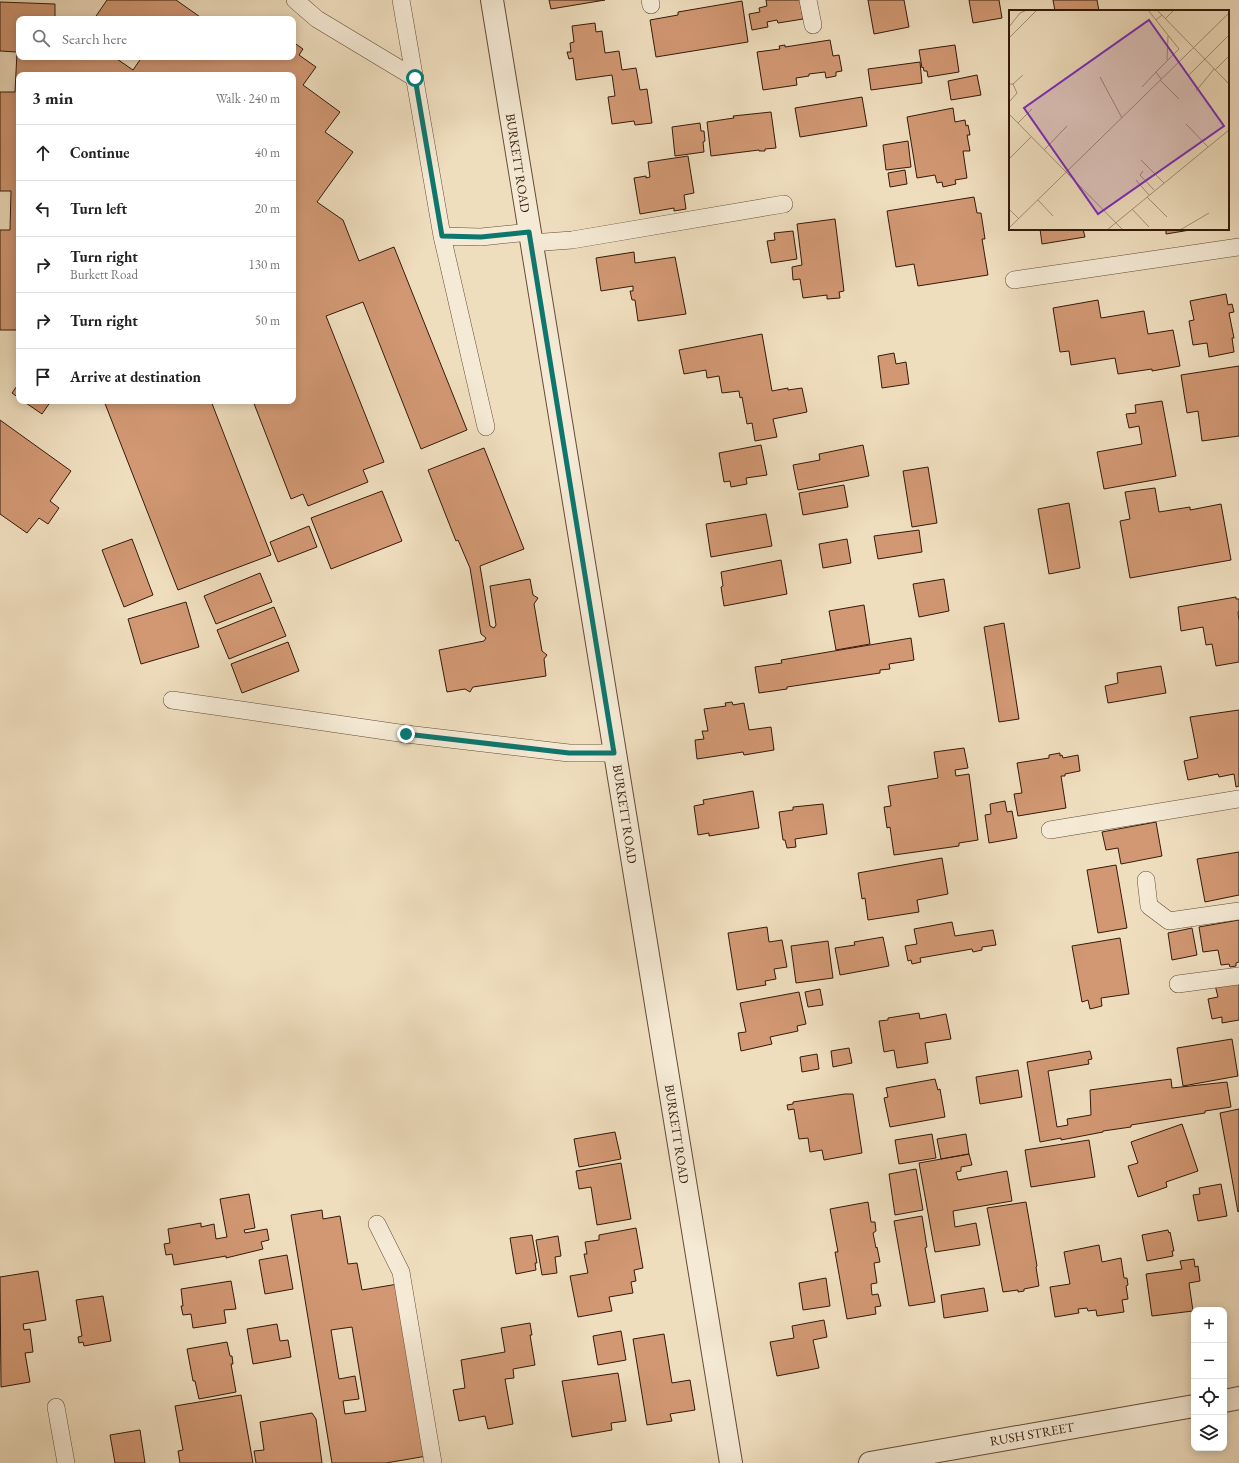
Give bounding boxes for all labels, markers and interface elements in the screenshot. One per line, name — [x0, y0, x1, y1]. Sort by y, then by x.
inset map — [1009, 10, 1229, 230]
search box — [16, 16, 296, 60]
icon: search — [30, 27, 52, 49]
text: Search here — [62, 29, 127, 48]
route start — [406, 69, 424, 87]
text: 3 min — [32, 87, 73, 109]
text: Walk · 240 m — [216, 90, 280, 107]
street label: BURKETT ROAD — [502, 112, 534, 214]
icon: ahead — [32, 142, 54, 164]
text: Continue — [70, 143, 130, 162]
text: 40 m — [255, 144, 280, 161]
icon: left — [32, 198, 54, 220]
text: Turn left — [70, 199, 127, 218]
text: 20 m — [255, 200, 280, 217]
text: Turn right — [70, 247, 138, 266]
icon: right — [32, 254, 54, 276]
text: 130 m — [249, 256, 280, 273]
text: Burkett Road — [70, 266, 138, 283]
icon: right — [32, 310, 54, 332]
text: Turn right — [70, 311, 138, 330]
text: 50 m — [255, 312, 280, 329]
icon: arrive — [32, 366, 54, 388]
text: Arrive at destination — [70, 367, 201, 386]
route end — [397, 725, 415, 743]
street label: BURKETT ROAD — [609, 763, 641, 865]
street label: BURKETT ROAD — [661, 1083, 693, 1185]
map controls — [1191, 1307, 1227, 1451]
button: + — [1191, 1307, 1227, 1343]
button: − — [1191, 1343, 1227, 1379]
button: locate — [1191, 1379, 1227, 1415]
button: layers — [1191, 1415, 1227, 1451]
street label: RUSH STREET — [988, 1418, 1076, 1450]

